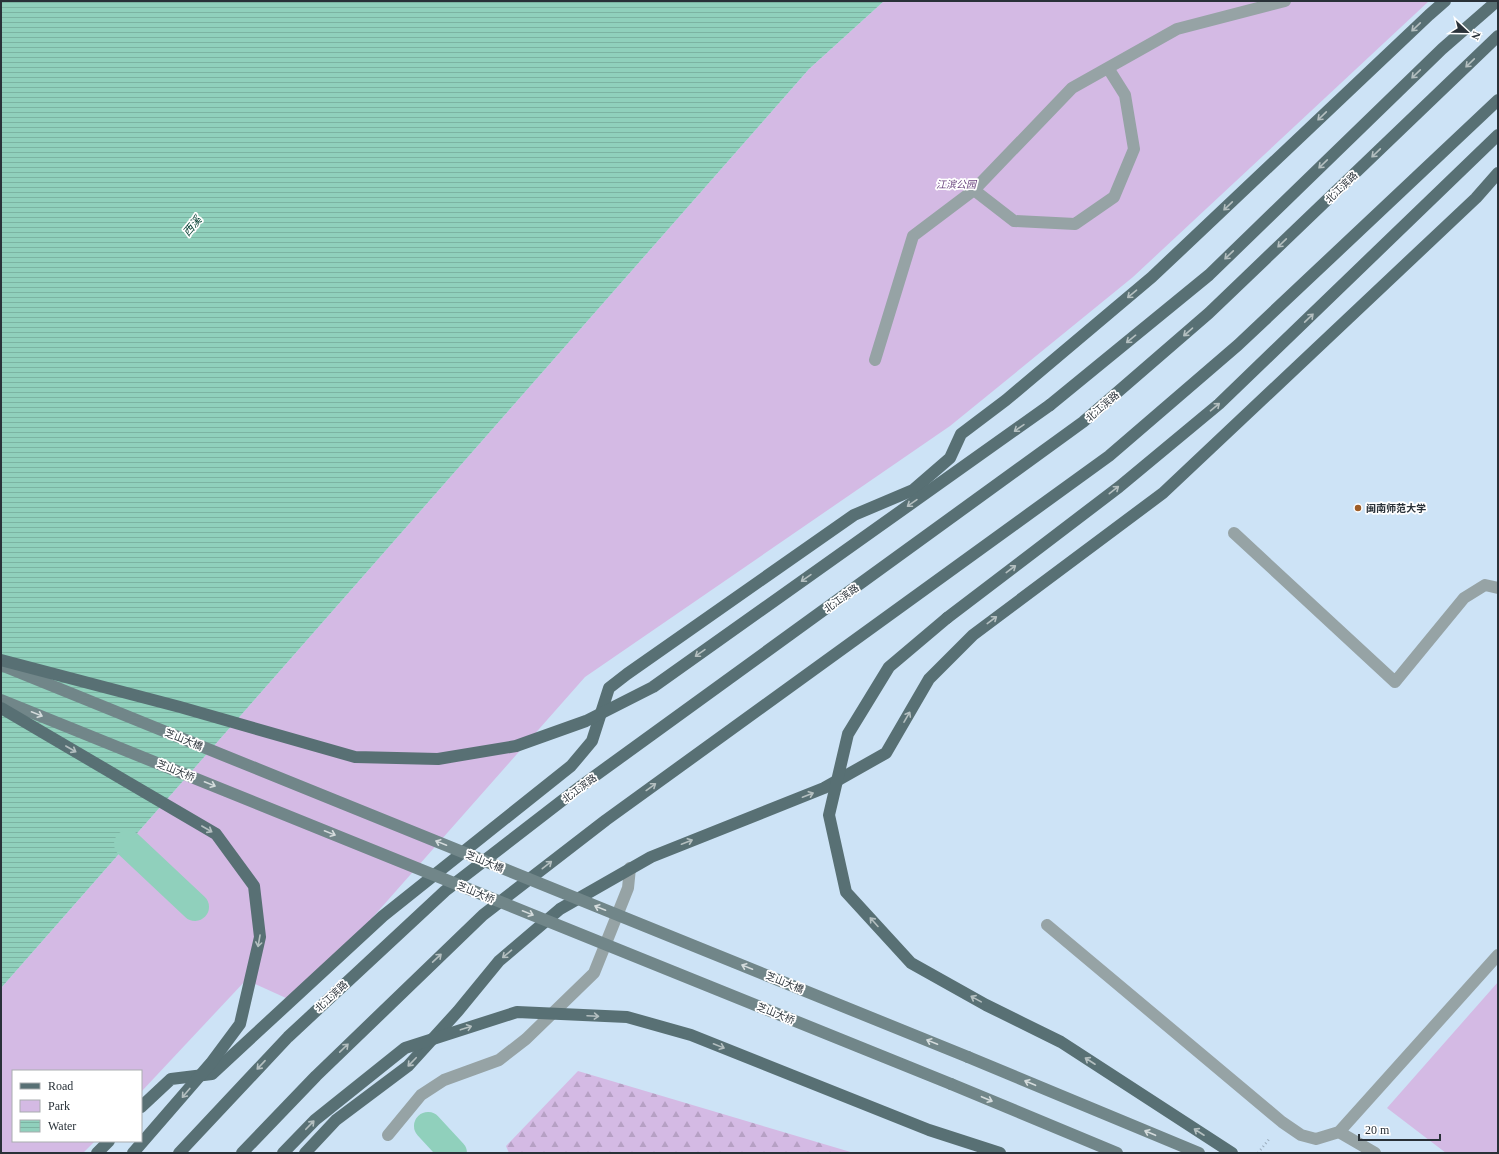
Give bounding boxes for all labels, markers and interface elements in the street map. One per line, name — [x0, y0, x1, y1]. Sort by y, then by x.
north arrow — [1447, 12, 1487, 52]
one-way arrow — [1411, 22, 1421, 31]
text: N — [1469, 30, 1483, 42]
one-way arrow — [1465, 58, 1475, 67]
one-way arrow — [1411, 69, 1421, 79]
one-way arrow — [1317, 111, 1327, 121]
one-way arrow — [1371, 148, 1381, 157]
one-way arrow — [1318, 159, 1328, 169]
street label: 北江滨路 — [1323, 170, 1360, 205]
park label: 江滨公园 — [936, 179, 978, 190]
one-way arrow — [1223, 201, 1233, 210]
water label: 西溪 — [180, 213, 204, 238]
one-way arrow — [1277, 238, 1287, 247]
one-way arrow — [1225, 250, 1235, 259]
one-way arrow — [1127, 290, 1138, 299]
one-way arrow — [1304, 313, 1314, 322]
one-way arrow — [1182, 327, 1193, 336]
one-way arrow — [1125, 335, 1136, 344]
street label: 北江滨路 — [1084, 389, 1121, 424]
one-way arrow — [1209, 403, 1220, 412]
one-way arrow — [1013, 424, 1024, 432]
one-way arrow — [1109, 486, 1120, 494]
one-way arrow — [907, 499, 918, 507]
marker: 闽南师范大学 — [1353, 503, 1363, 513]
place label: 闽南师范大学 — [1366, 503, 1426, 514]
one-way arrow — [1005, 565, 1016, 573]
one-way arrow — [801, 574, 812, 582]
street label: 北江滨路 — [822, 582, 861, 615]
one-way arrow — [987, 616, 998, 625]
one-way arrow — [695, 649, 706, 657]
one-way arrow — [31, 711, 43, 719]
one-way arrow — [903, 712, 911, 723]
street label: 芝山大橋 — [163, 727, 204, 752]
one-way arrow — [65, 746, 77, 754]
street label: 芝山大桥 — [155, 758, 196, 783]
street label: 北江滨路 — [560, 772, 599, 805]
one-way arrow — [203, 781, 215, 788]
one-way arrow — [645, 783, 656, 791]
one-way arrow — [802, 790, 814, 798]
one-way arrow — [201, 826, 213, 834]
one-way arrow — [324, 829, 336, 837]
one-way arrow — [681, 838, 693, 846]
one-way arrow — [435, 839, 447, 846]
street label: 芝山大橋 — [464, 849, 505, 874]
one-way arrow — [542, 861, 553, 870]
street label: 芝山大桥 — [455, 880, 496, 905]
one-way arrow — [595, 903, 607, 911]
one-way arrow — [522, 910, 534, 917]
one-way arrow — [869, 917, 878, 927]
one-way arrow — [254, 935, 262, 948]
one-way arrow — [501, 950, 512, 959]
one-way arrow — [432, 954, 443, 963]
one-way arrow — [741, 963, 753, 970]
street label: 芝山大橋 — [764, 970, 805, 995]
street label: 北江滨路 — [313, 979, 350, 1014]
one-way arrow — [970, 995, 982, 1003]
street label: 芝山大桥 — [755, 1001, 796, 1026]
one-way arrow — [586, 1012, 599, 1019]
one-way arrow — [459, 1024, 472, 1031]
one-way arrow — [927, 1038, 939, 1045]
one-way arrow — [712, 1043, 724, 1051]
one-way arrow — [339, 1044, 349, 1053]
one-way arrow — [407, 1057, 416, 1067]
one-way arrow — [1085, 1057, 1096, 1065]
one-way arrow — [257, 1060, 266, 1070]
legend — [12, 1070, 142, 1142]
one-way arrow — [1025, 1078, 1037, 1086]
text: Road — [48, 1079, 73, 1093]
one-way arrow — [182, 1087, 191, 1097]
one-way arrow — [981, 1096, 993, 1103]
text: Park — [48, 1099, 70, 1113]
scale bar — [1359, 1116, 1440, 1142]
text: Water — [48, 1119, 76, 1133]
one-way arrow — [305, 1120, 315, 1130]
text: 20 m — [1365, 1123, 1390, 1137]
one-way arrow — [1145, 1128, 1157, 1136]
one-way arrow — [1194, 1128, 1205, 1136]

